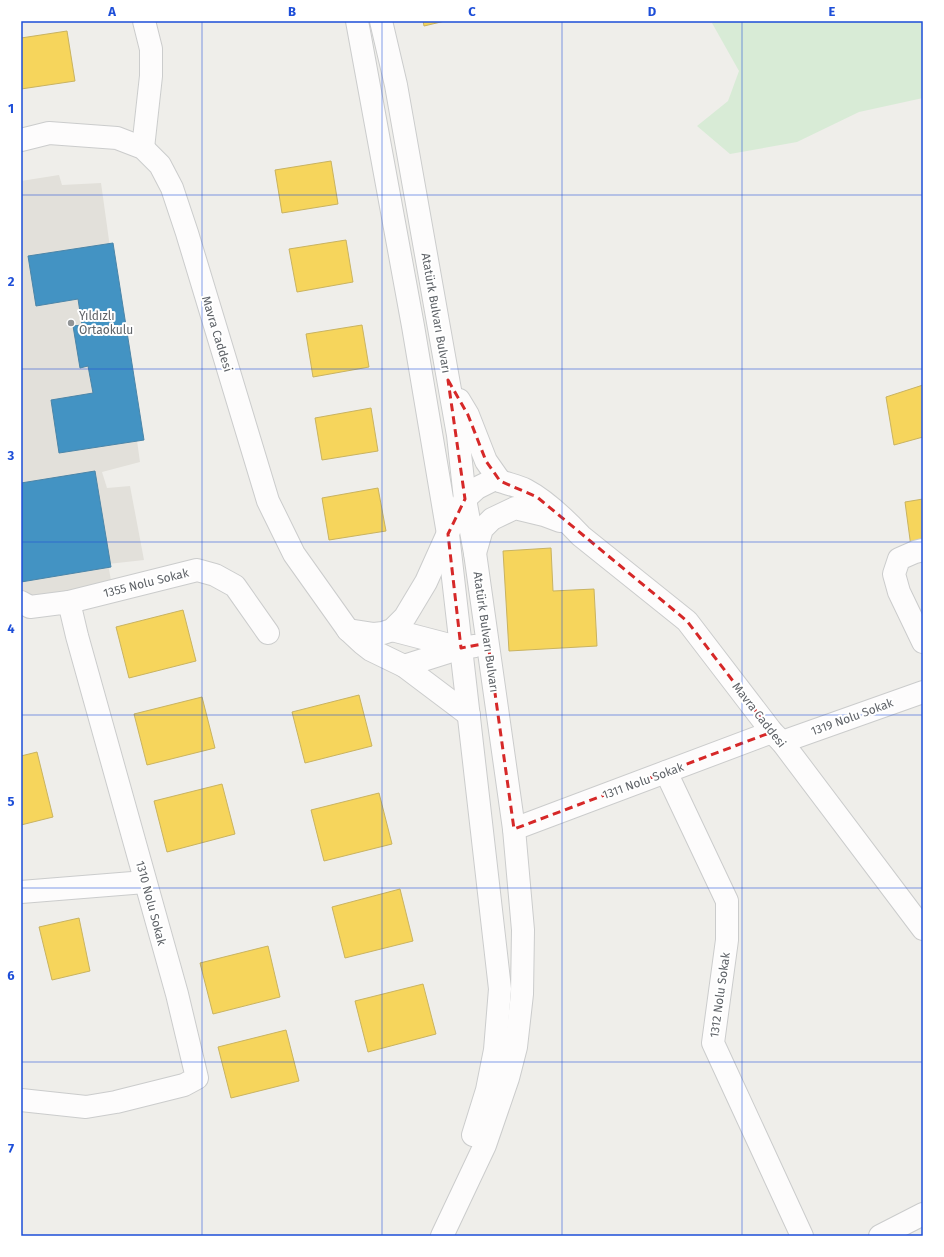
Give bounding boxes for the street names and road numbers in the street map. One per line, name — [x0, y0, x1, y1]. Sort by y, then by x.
street label: Atatürk Bulvarı Bulvarı — [419, 252, 453, 374]
street label: Mavra Caddesi — [199, 294, 235, 374]
street label: 1355 Nolu Sokak — [102, 565, 191, 600]
street label: Atatürk Bulvarı Bulvarı — [471, 571, 501, 693]
street label: Mavra Caddesi — [729, 680, 789, 750]
street label: 1319 Nolu Sokak — [809, 695, 896, 738]
street label: 1311 Nolu Sokak — [601, 760, 686, 802]
street label: 1310 Nolu Sokak — [133, 859, 169, 948]
street label: 1312 Nolu Sokak — [707, 950, 733, 1039]

